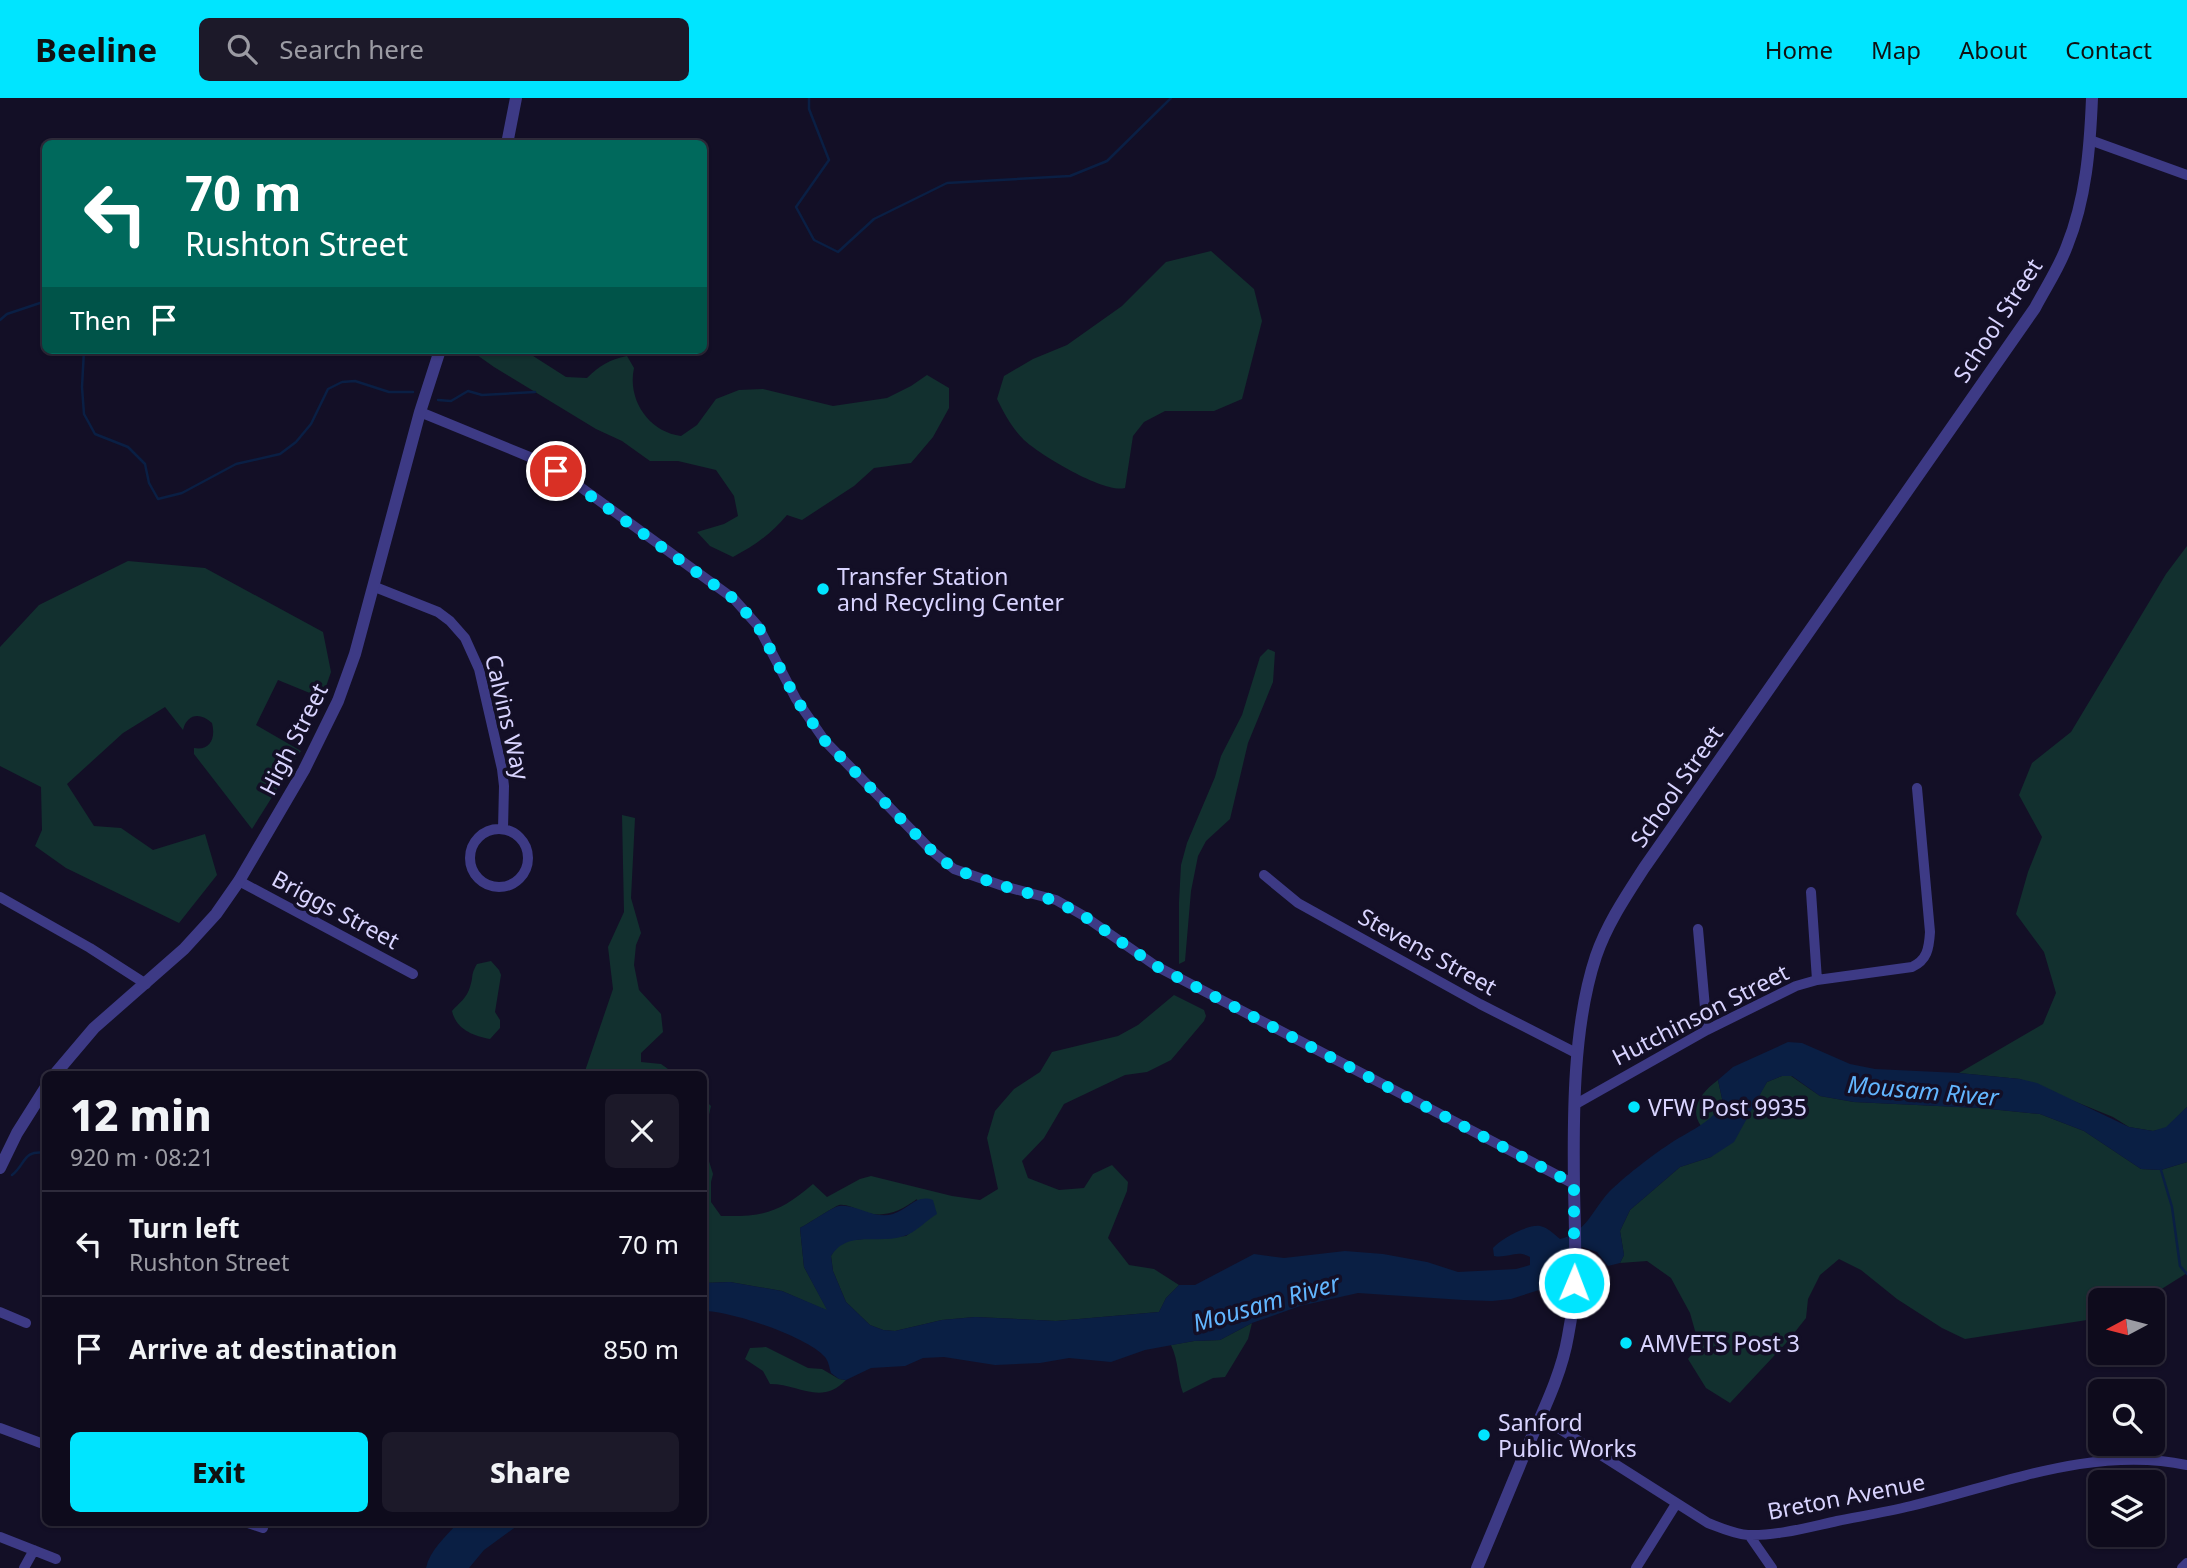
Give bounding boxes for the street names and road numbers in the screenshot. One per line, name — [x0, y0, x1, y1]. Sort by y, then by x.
street label: School Street — [1945, 252, 2049, 388]
street label: Calvins Way — [478, 651, 538, 783]
street label: High Street — [251, 678, 335, 800]
street label: School Street — [1622, 719, 1730, 853]
street label: Briggs Street — [267, 862, 405, 956]
street label: Stevens Street — [1353, 900, 1503, 1002]
street label: Hutchinson Street — [1606, 956, 1794, 1072]
street label: Breton Avenue — [1764, 1465, 1928, 1527]

